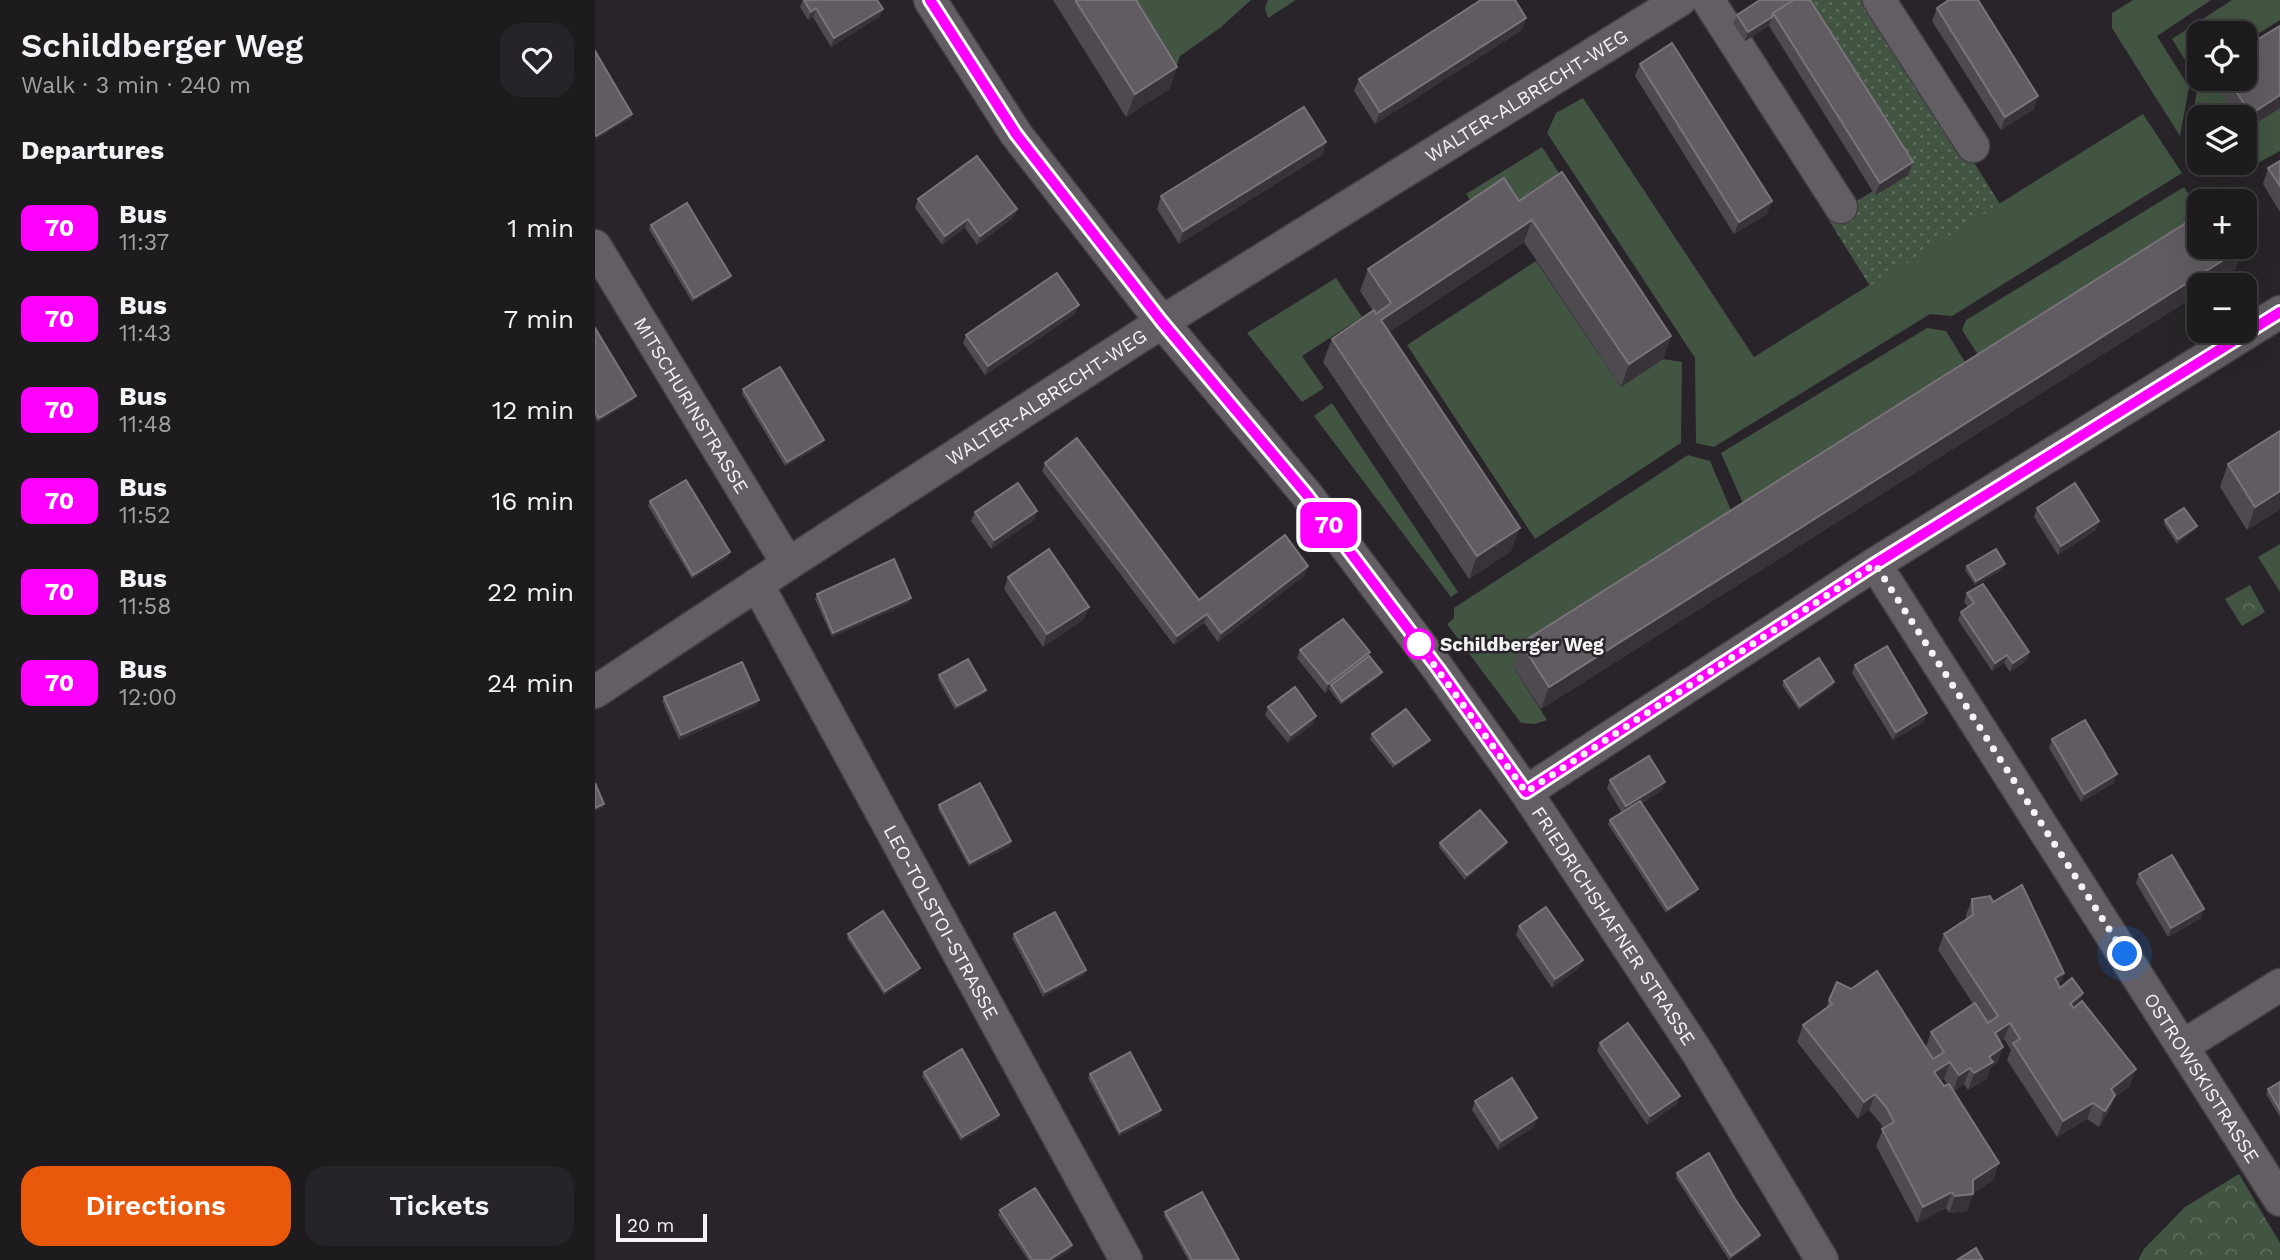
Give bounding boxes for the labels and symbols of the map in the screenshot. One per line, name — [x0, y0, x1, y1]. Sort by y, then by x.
street label: WALTER-ALBRECHT-WEG — [1421, 24, 1632, 167]
street label: MITSCHURINSTRASSE — [629, 313, 754, 497]
street label: WALTER-ALBRECHT-WEG — [942, 324, 1151, 470]
line badge: 70 — [1297, 502, 1361, 548]
marker: Schildberger Weg — [1404, 629, 1434, 659]
place label: Schildberger Weg — [1440, 633, 1604, 656]
street label: FRIEDRICHSHAFNER STRASSE — [1527, 802, 1701, 1049]
street label: LEO-TOLSTOI-STRASSE — [879, 821, 1004, 1023]
your location — [2107, 936, 2142, 971]
street label: OSTROWSKISTRASSE — [2140, 988, 2265, 1167]
scale bar — [616, 1211, 707, 1243]

